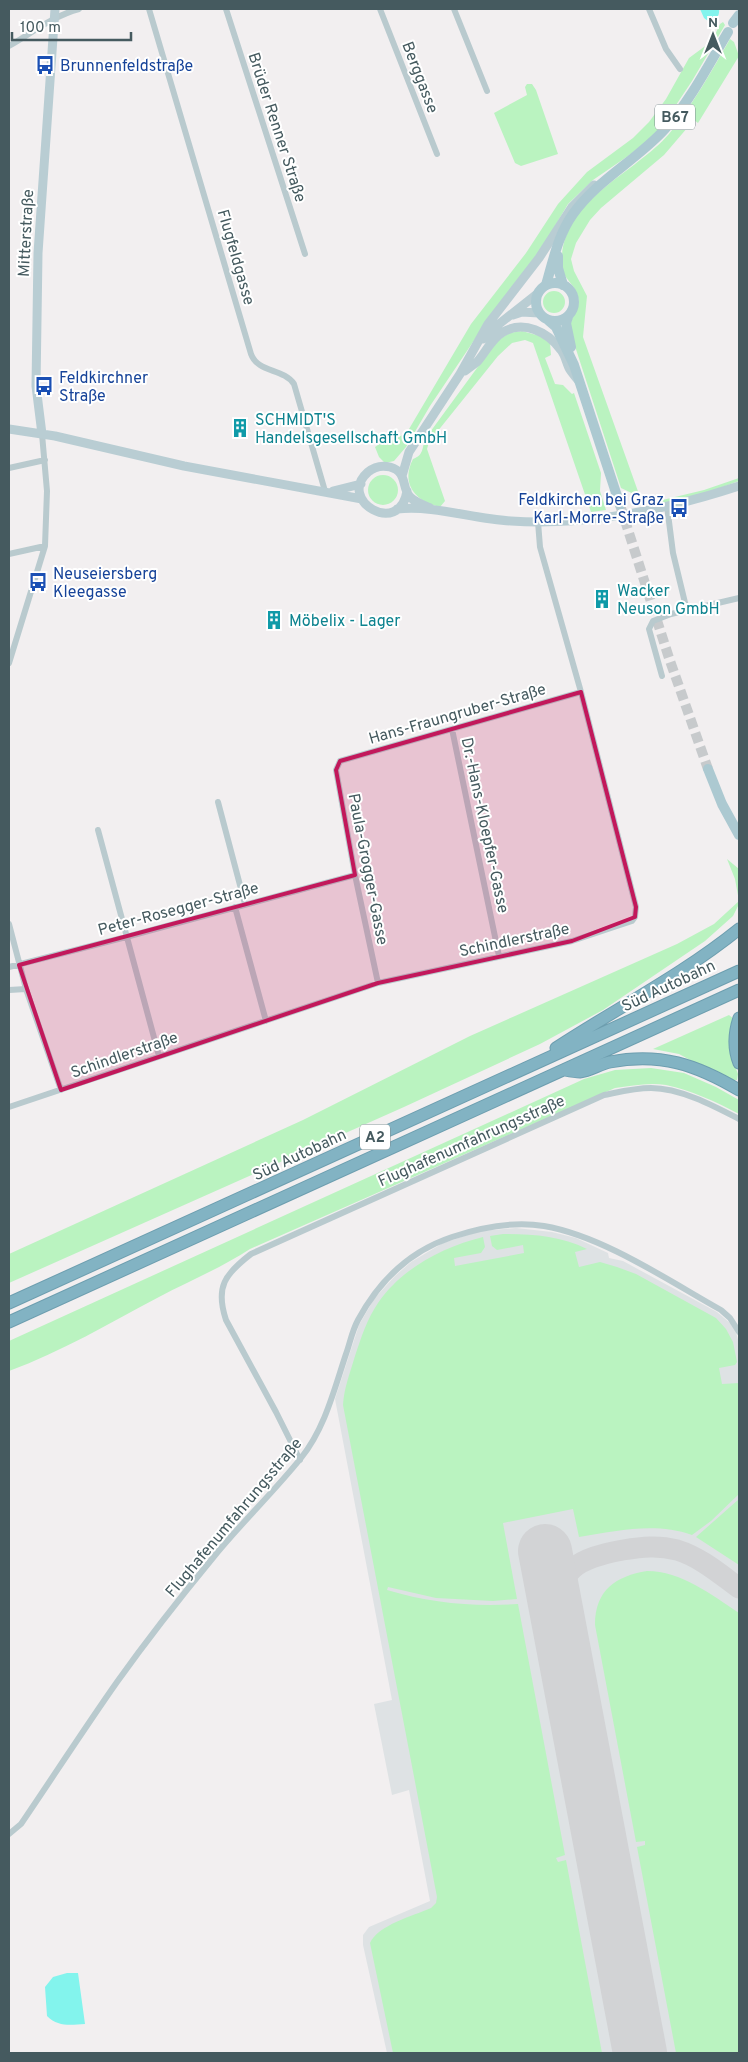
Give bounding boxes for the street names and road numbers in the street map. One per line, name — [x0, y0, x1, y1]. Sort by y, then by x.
street label: Berggasse — [396, 39, 442, 116]
street label: Brüder Renner Straße — [242, 50, 310, 205]
road number: B67 — [655, 104, 695, 130]
street label: Mitterstraße — [15, 189, 39, 278]
street label: Flugfeldgasse — [212, 207, 258, 308]
street label: Hans-Fraungruber-Straße — [367, 680, 548, 750]
street label: Dr.-Hans-Kloepfer-Gasse — [456, 736, 512, 915]
street label: Paula-Grogger-Gasse — [343, 792, 392, 947]
street label: Peter-Rosegger-Straße — [96, 879, 261, 941]
street label: Schindlerstraße — [457, 920, 571, 962]
street label: Süd Autobahn — [619, 956, 719, 1017]
street label: Schindlerstraße — [68, 1028, 181, 1084]
street label: Flughafenumfahrungsstraße — [375, 1092, 568, 1192]
road number: A2 — [360, 1124, 390, 1150]
street label: Süd Autobahn — [250, 1125, 350, 1186]
street label: Flughafenumfahrungsstraße — [162, 1434, 307, 1602]

